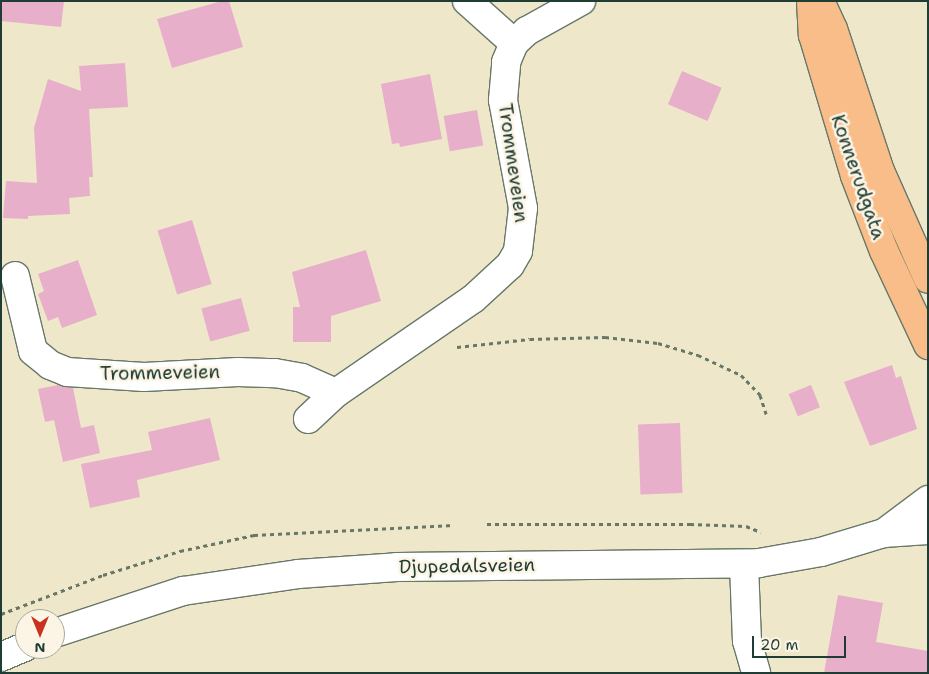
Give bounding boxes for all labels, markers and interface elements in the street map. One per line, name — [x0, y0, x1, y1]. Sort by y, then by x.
street label: Trommeveien — [493, 102, 533, 224]
street label: Konnerudgata — [826, 112, 890, 242]
street label: Trommeveien — [100, 361, 220, 385]
street label: Djupedalsveien — [399, 553, 535, 579]
north arrow — [15, 609, 65, 659]
scale bar — [754, 626, 848, 658]
text: 20 m — [760, 635, 799, 655]
text: N — [34, 639, 46, 657]

